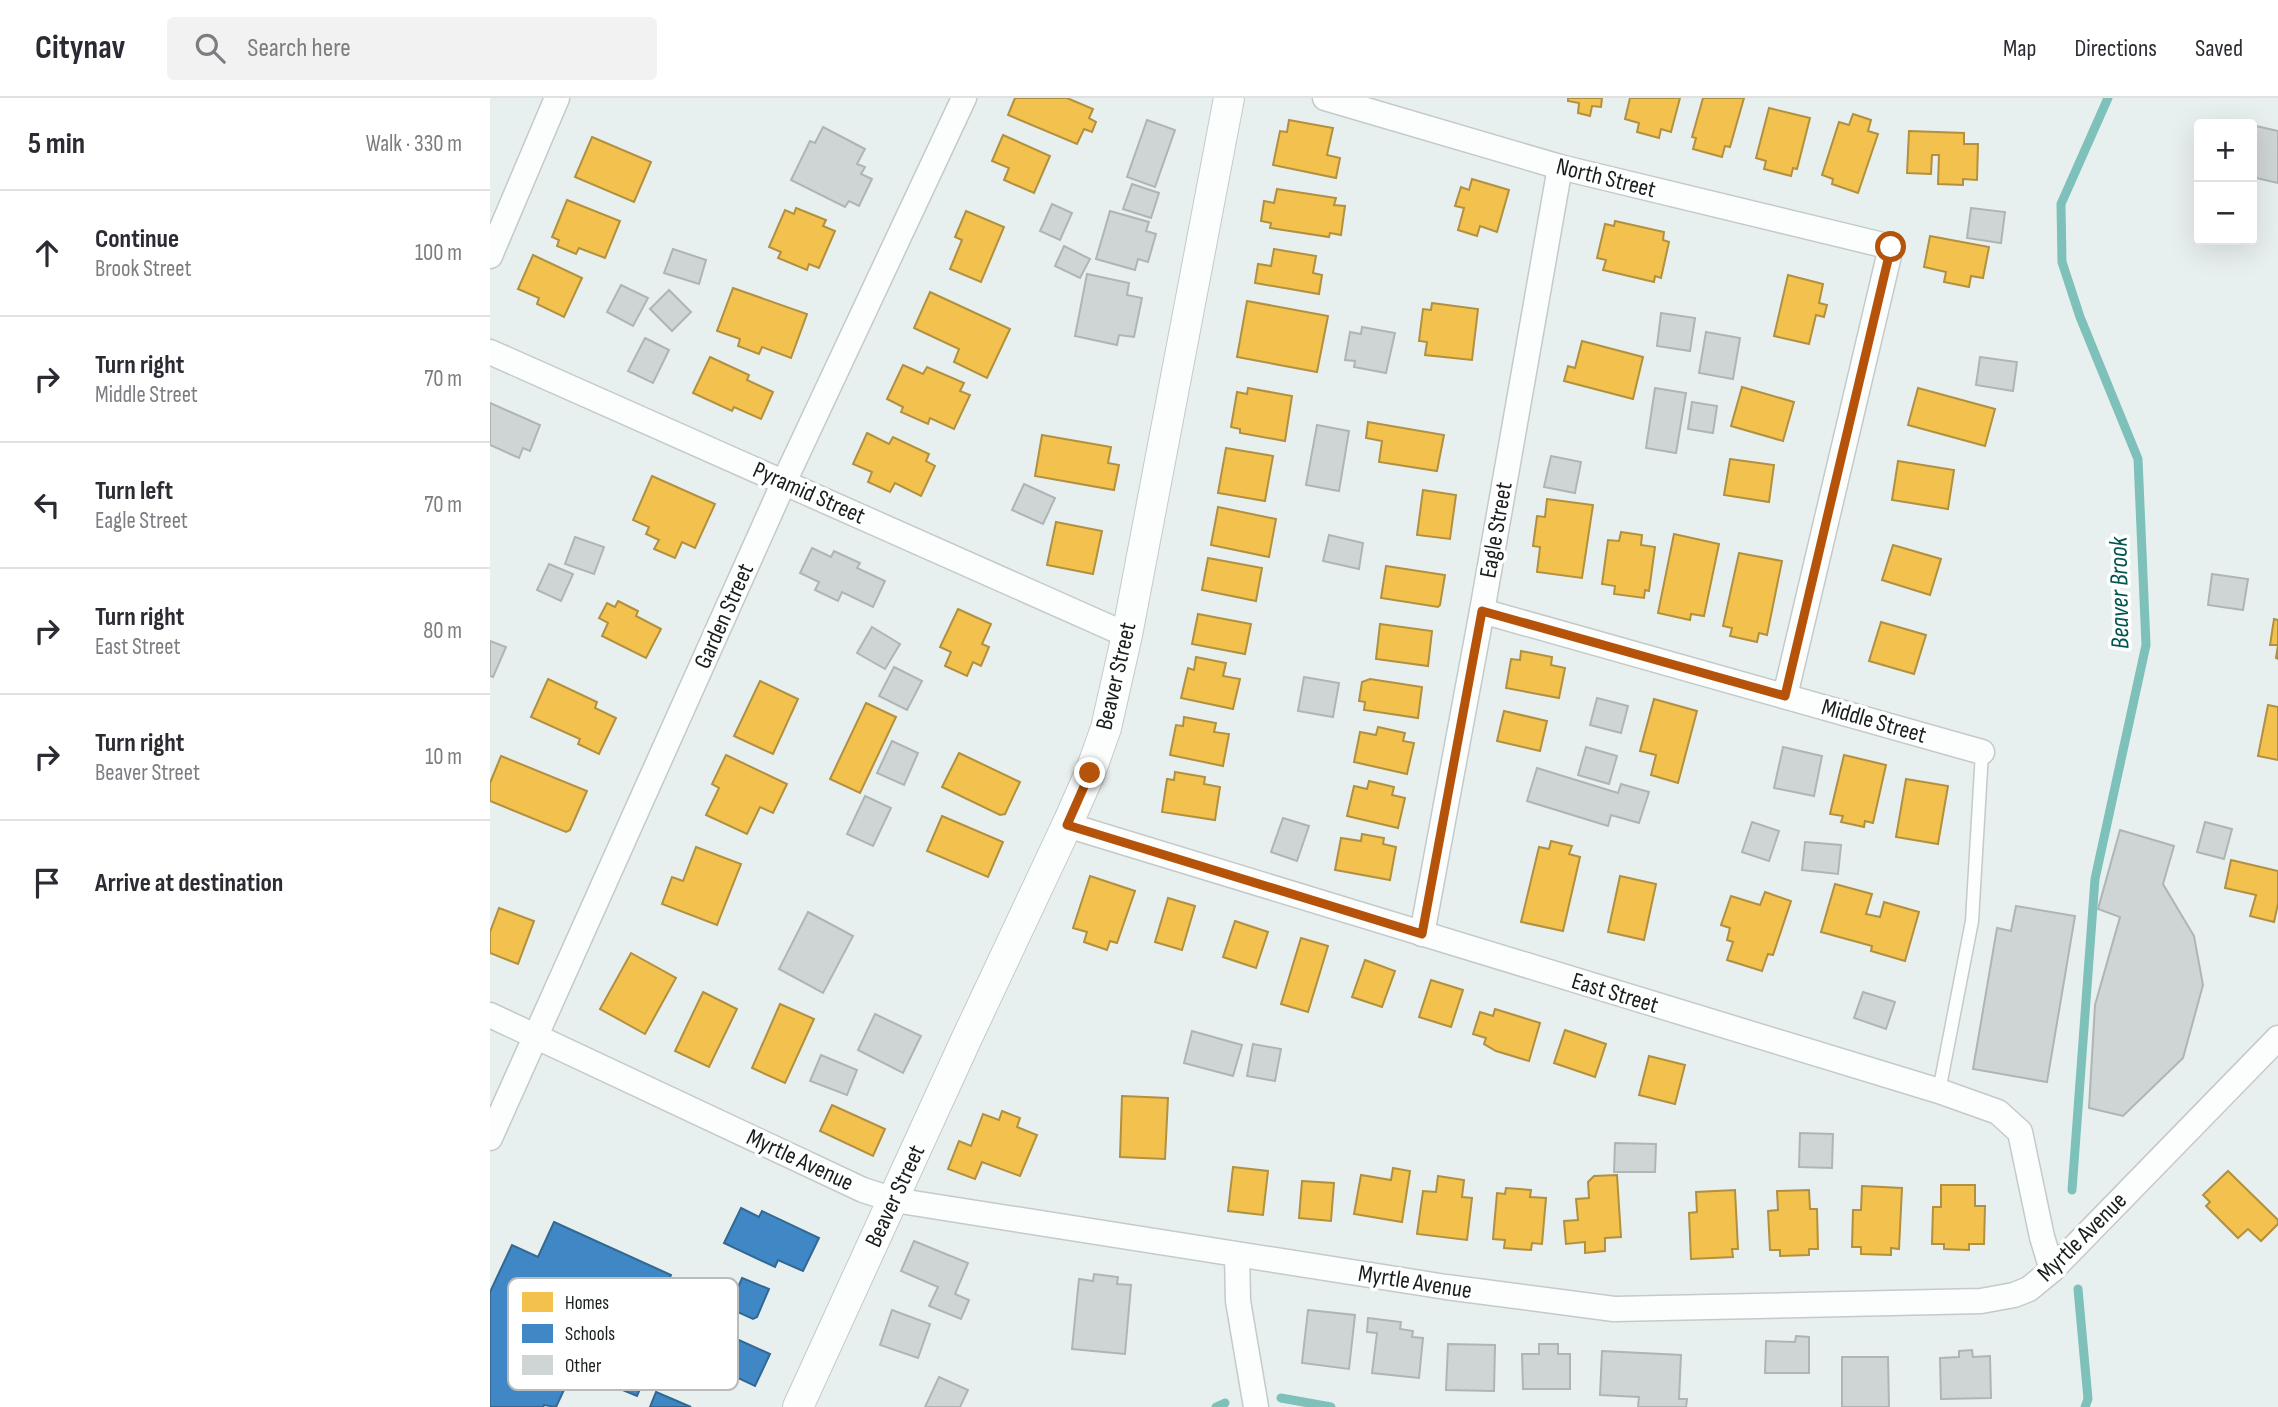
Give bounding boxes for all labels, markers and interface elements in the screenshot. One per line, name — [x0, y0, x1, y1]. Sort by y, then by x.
search box — [167, 17, 657, 80]
text: Citynav — [35, 28, 125, 68]
icon: search — [191, 29, 229, 67]
text: Search here — [247, 33, 351, 64]
text: Map — [2003, 34, 2036, 63]
text: Directions — [2074, 34, 2157, 63]
text: Saved — [2195, 34, 2243, 63]
map controls — [2194, 119, 2257, 245]
button: + — [2194, 119, 2257, 182]
text: 5 min — [28, 126, 85, 162]
text: Walk · 330 m — [366, 130, 462, 158]
street label: North Street — [1553, 152, 1659, 204]
button: − — [2194, 182, 2257, 245]
text: Continue — [95, 224, 179, 255]
route start — [1875, 231, 1906, 262]
icon: ahead — [28, 234, 66, 272]
text: 100 m — [415, 239, 462, 267]
text: Brook Street — [95, 255, 192, 283]
text: Turn right — [95, 350, 184, 381]
icon: right — [28, 360, 66, 398]
text: 70 m — [424, 365, 462, 393]
text: Middle Street — [95, 381, 198, 409]
street label: Pyramid Street — [748, 455, 870, 531]
text: Turn left — [95, 476, 173, 507]
street label: Eagle Street — [1473, 480, 1519, 580]
icon: left — [28, 486, 66, 524]
text: 70 m — [424, 491, 462, 519]
text: Eagle Street — [95, 507, 188, 535]
water label: Beaver Brook — [2104, 535, 2136, 649]
street label: Garden Street — [688, 559, 760, 673]
text: Turn right — [95, 602, 184, 633]
icon: right — [28, 612, 66, 650]
text: 80 m — [423, 617, 462, 645]
street label: Beaver Street — [1090, 619, 1142, 733]
text: East Street — [95, 633, 180, 661]
street label: Middle Street — [1818, 692, 1930, 750]
text: Turn right — [95, 728, 184, 759]
icon: right — [28, 738, 66, 776]
text: 10 m — [425, 743, 462, 771]
route end — [1074, 757, 1105, 788]
text: Beaver Street — [95, 759, 200, 787]
icon: arrive — [28, 864, 66, 902]
text: Arrive at destination — [95, 868, 283, 899]
street label: East Street — [1568, 966, 1662, 1020]
street label: Myrtle Avenue — [742, 1123, 858, 1197]
street label: Beaver Street — [859, 1140, 931, 1252]
street label: Myrtle Avenue — [2031, 1186, 2133, 1288]
street label: Myrtle Avenue — [1356, 1259, 1474, 1305]
legend — [508, 1278, 738, 1390]
text: Homes — [565, 1292, 609, 1315]
text: Schools — [565, 1323, 615, 1346]
text: Other — [565, 1355, 602, 1378]

